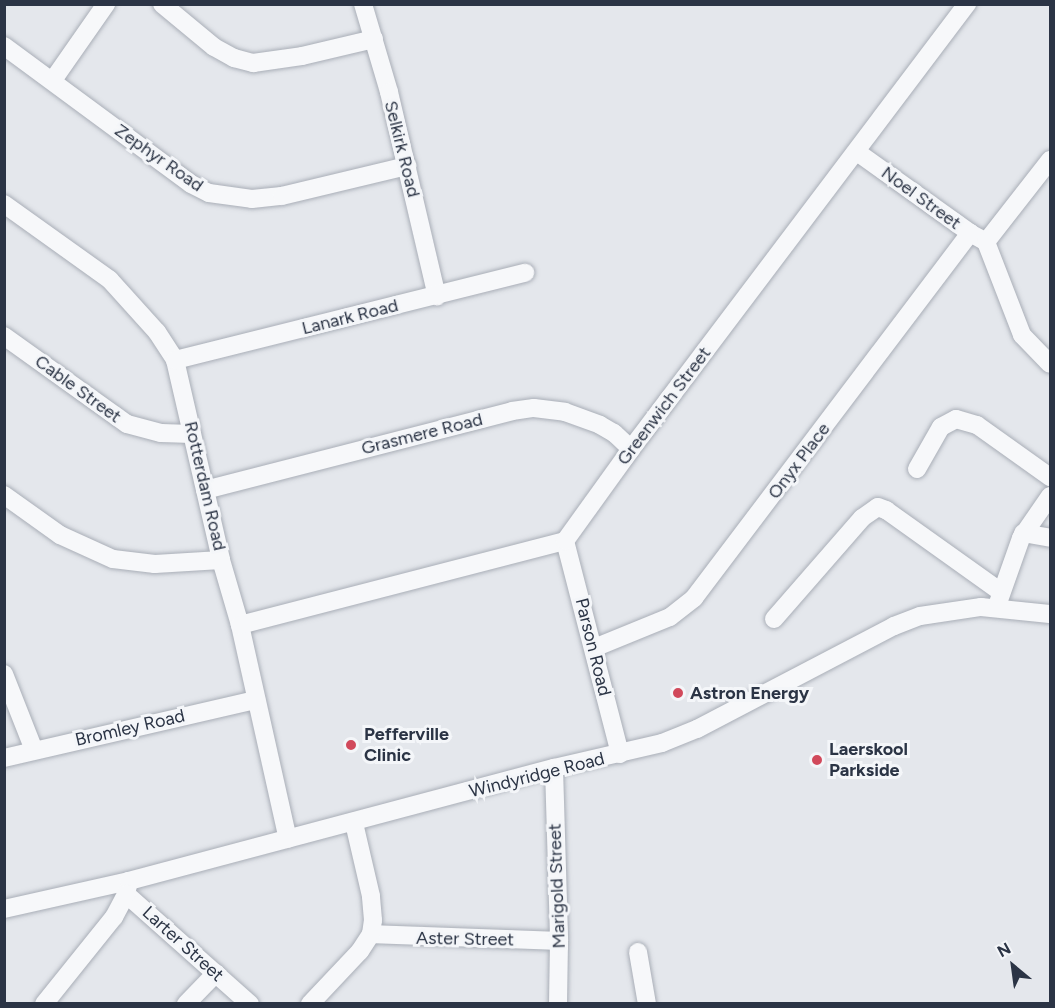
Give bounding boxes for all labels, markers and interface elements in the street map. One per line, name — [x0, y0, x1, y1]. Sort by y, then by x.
street label: Selkirk Road — [380, 99, 424, 199]
street label: Zephyr Road — [110, 120, 208, 196]
street label: Noel Street — [877, 162, 965, 234]
street label: Lanark Road — [300, 295, 400, 339]
street label: Greenwich Street — [613, 343, 715, 469]
street label: Cable Street — [31, 350, 125, 428]
street label: Grasmere Road — [359, 408, 485, 460]
street label: Rotterdam Road — [180, 419, 230, 553]
street label: Onyx Place — [763, 419, 835, 503]
street label: Parson Road — [570, 596, 616, 698]
place label: Astron Energy — [690, 682, 809, 704]
marker: Astron Energy — [671, 686, 685, 700]
street label: Bromley Road — [73, 705, 187, 751]
place label: Pefferville Clinic — [364, 724, 449, 766]
marker: Pefferville Clinic — [342, 736, 360, 754]
place label: Laerskool Parkside — [829, 739, 908, 782]
street label: Windyridge Road — [467, 748, 607, 802]
marker: Laerskool Parkside — [810, 753, 824, 767]
street label: Marigold Street — [544, 823, 570, 949]
street label: Larter Street — [138, 902, 228, 986]
street label: Aster Street — [416, 927, 514, 951]
north arrow — [983, 936, 1043, 996]
text: N — [994, 939, 1014, 961]

